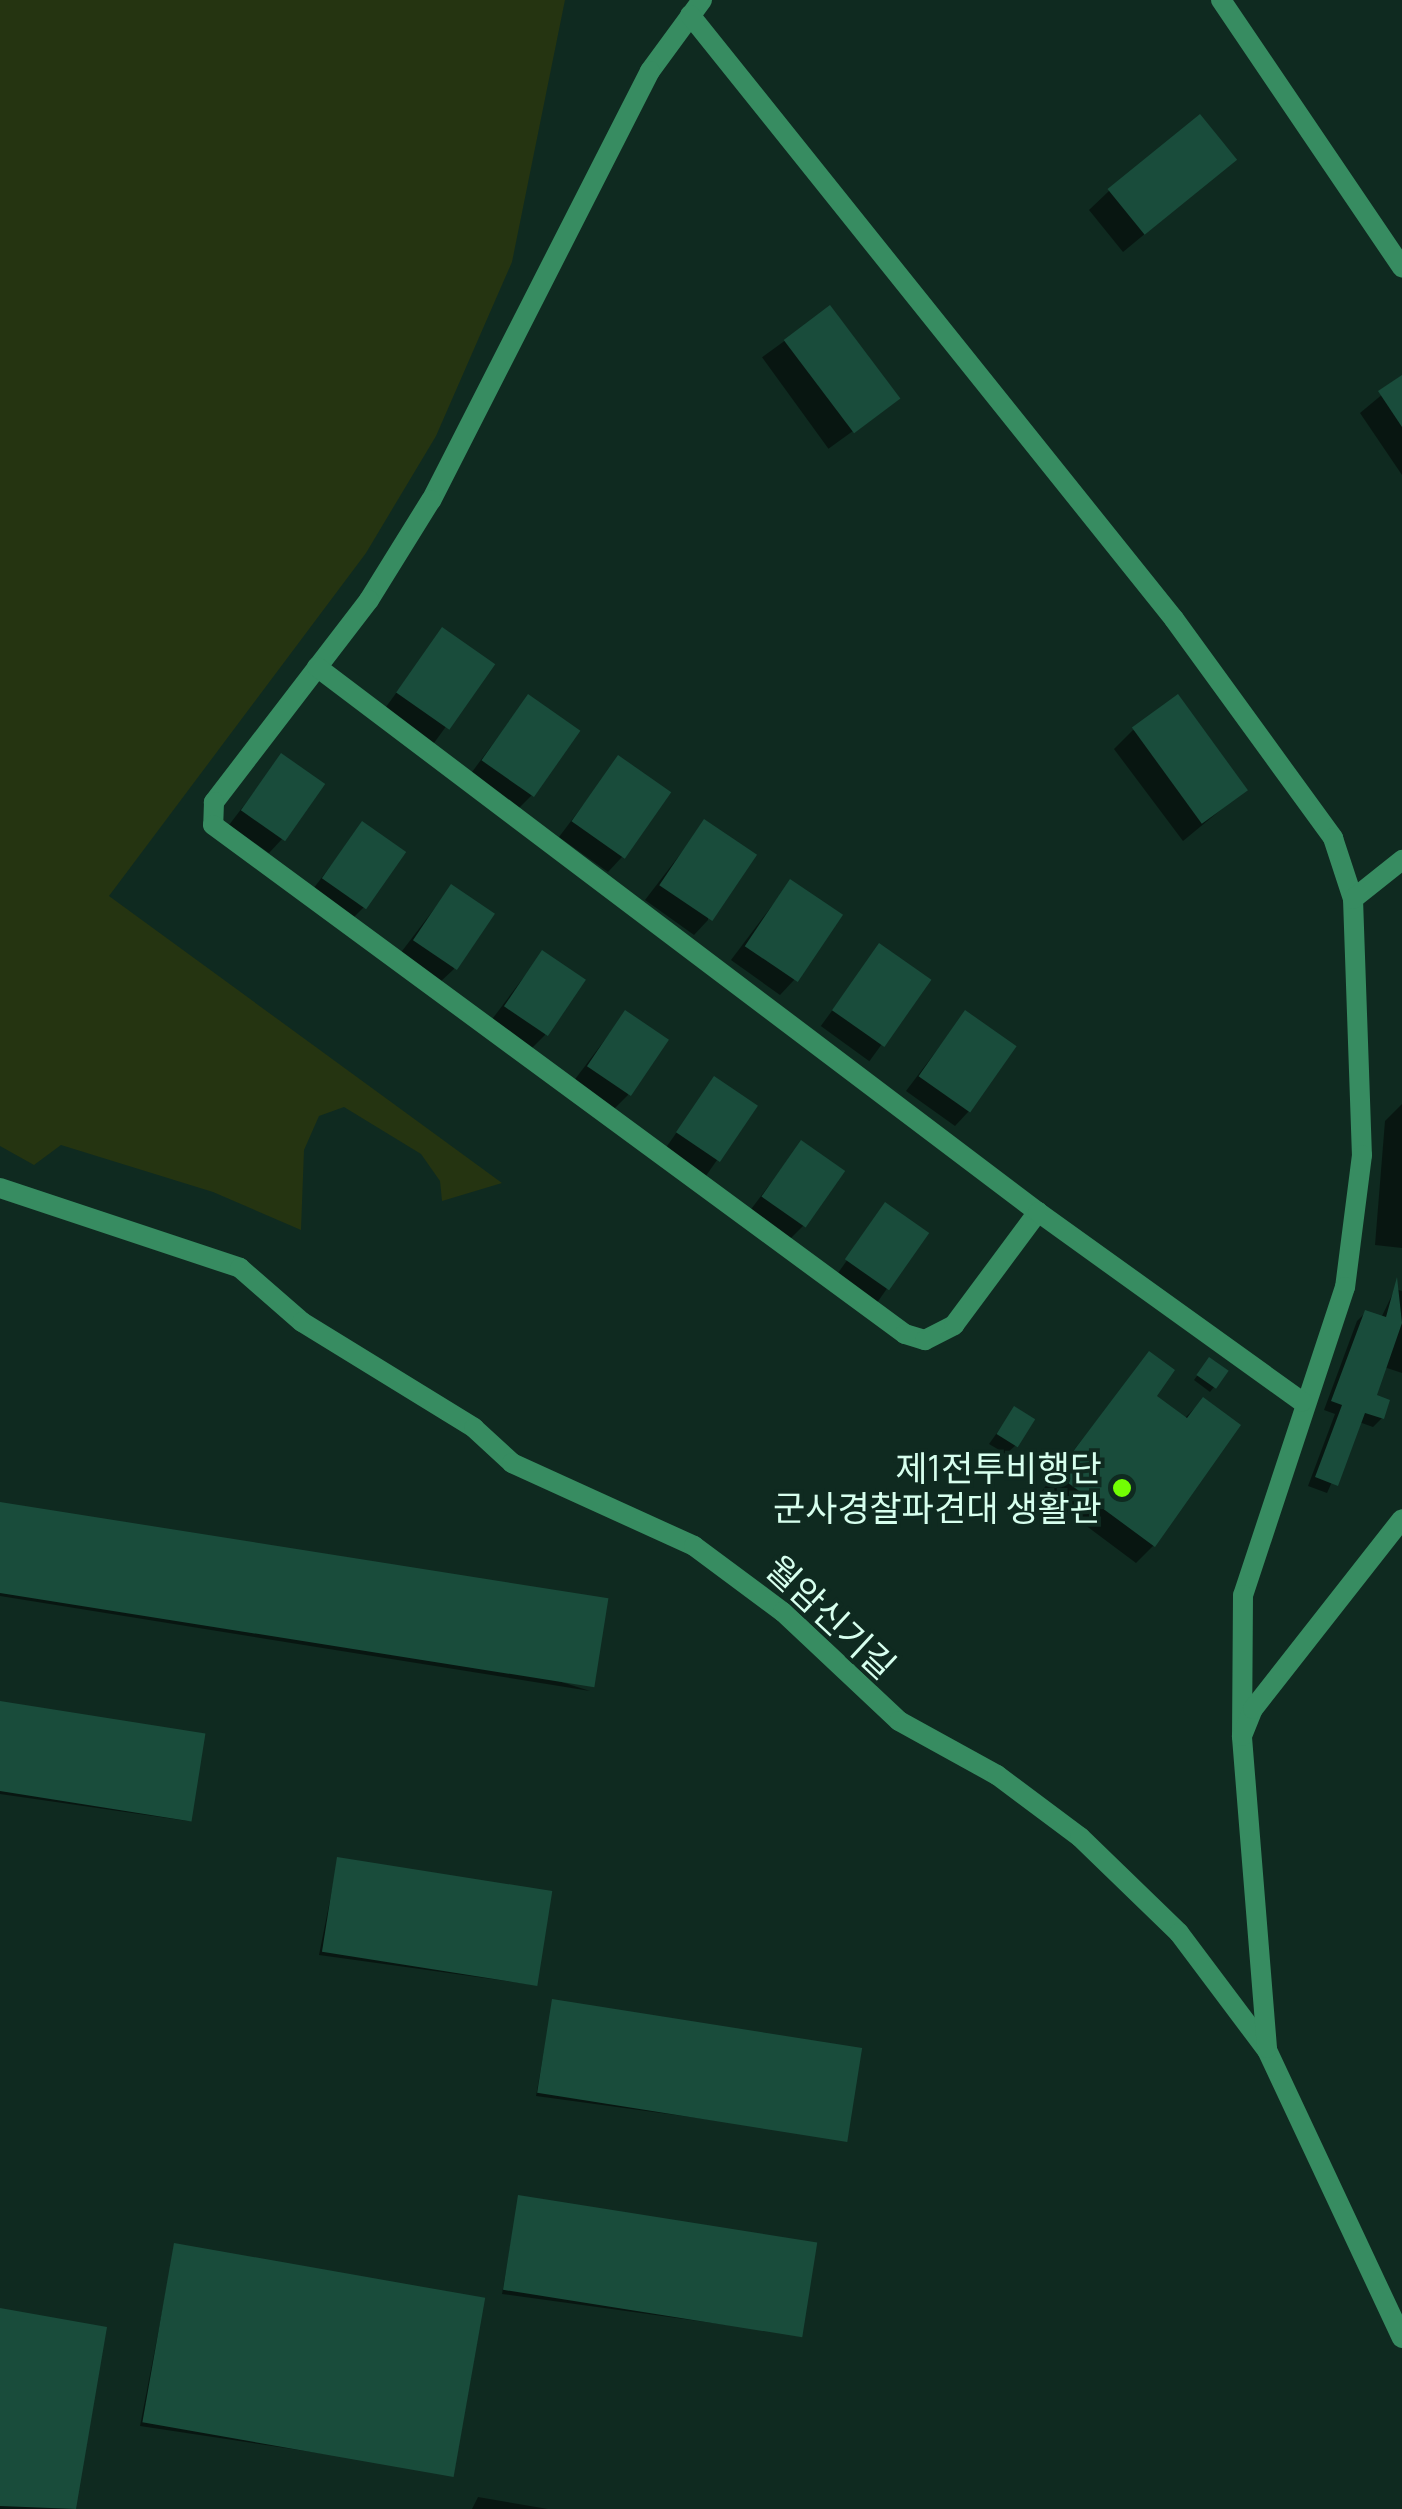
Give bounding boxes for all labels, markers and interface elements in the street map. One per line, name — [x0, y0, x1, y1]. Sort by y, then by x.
place label: 제1전투비행단 군사경찰파견대 생활관 — [773, 1447, 1102, 1529]
marker: 제1전투비행단 군사경찰파견대 생활관 — [1111, 1477, 1133, 1499]
street label: 월암신기길 — [758, 1547, 904, 1687]

